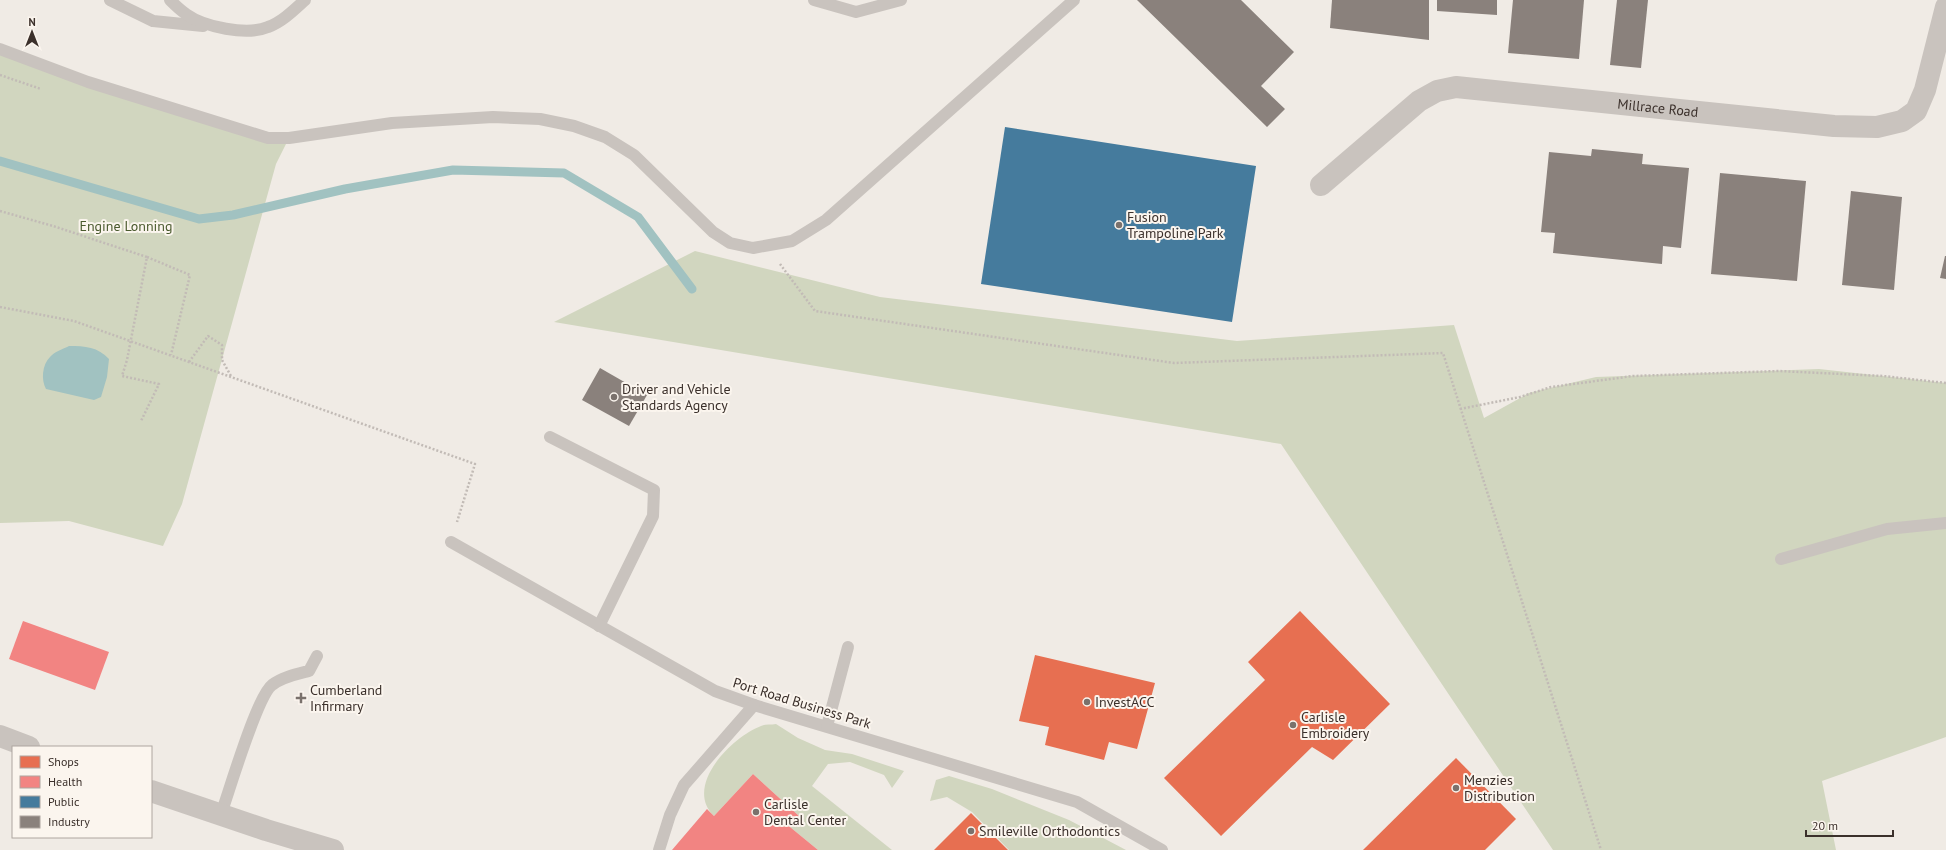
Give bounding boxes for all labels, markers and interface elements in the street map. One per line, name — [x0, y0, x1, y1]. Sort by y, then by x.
north arrow — [12, 12, 52, 52]
text: N — [28, 15, 36, 29]
street label: Millrace Road — [1616, 95, 1699, 121]
place label: Fusion Trampoline Park — [1127, 208, 1224, 242]
park label: Engine Lonning — [79, 217, 173, 235]
marker: Fusion Trampoline Park — [1114, 220, 1124, 230]
place label: Driver and Vehicle Standards Agency — [622, 380, 731, 414]
marker: Driver and Vehicle Standards Agency — [609, 392, 619, 402]
street label: Port Road Business Park — [731, 673, 873, 733]
place label: Cumberland Infirmary — [310, 681, 382, 715]
marker: Cumberland Infirmary — [295, 692, 307, 704]
place label: InvestACC — [1095, 693, 1155, 711]
marker: InvestACC — [1082, 697, 1092, 707]
place label: Carlisle Embroidery — [1301, 708, 1370, 742]
marker: Carlisle Embroidery — [1288, 720, 1298, 730]
legend — [12, 746, 152, 838]
text: Shops — [48, 754, 79, 769]
place label: Menzies Distribution — [1464, 771, 1535, 805]
text: Health — [48, 774, 82, 789]
marker: Menzies Distribution — [1451, 783, 1461, 793]
text: Public — [48, 794, 80, 809]
place label: Carlisle Dental Center — [764, 795, 846, 829]
marker: Carlisle Dental Center — [751, 807, 761, 817]
scale bar — [1806, 812, 1893, 838]
text: Industry — [48, 814, 90, 829]
text: 20 m — [1812, 818, 1838, 833]
place label: Smileville Orthodontics — [979, 822, 1120, 840]
marker: Smileville Orthodontics — [966, 826, 976, 836]

